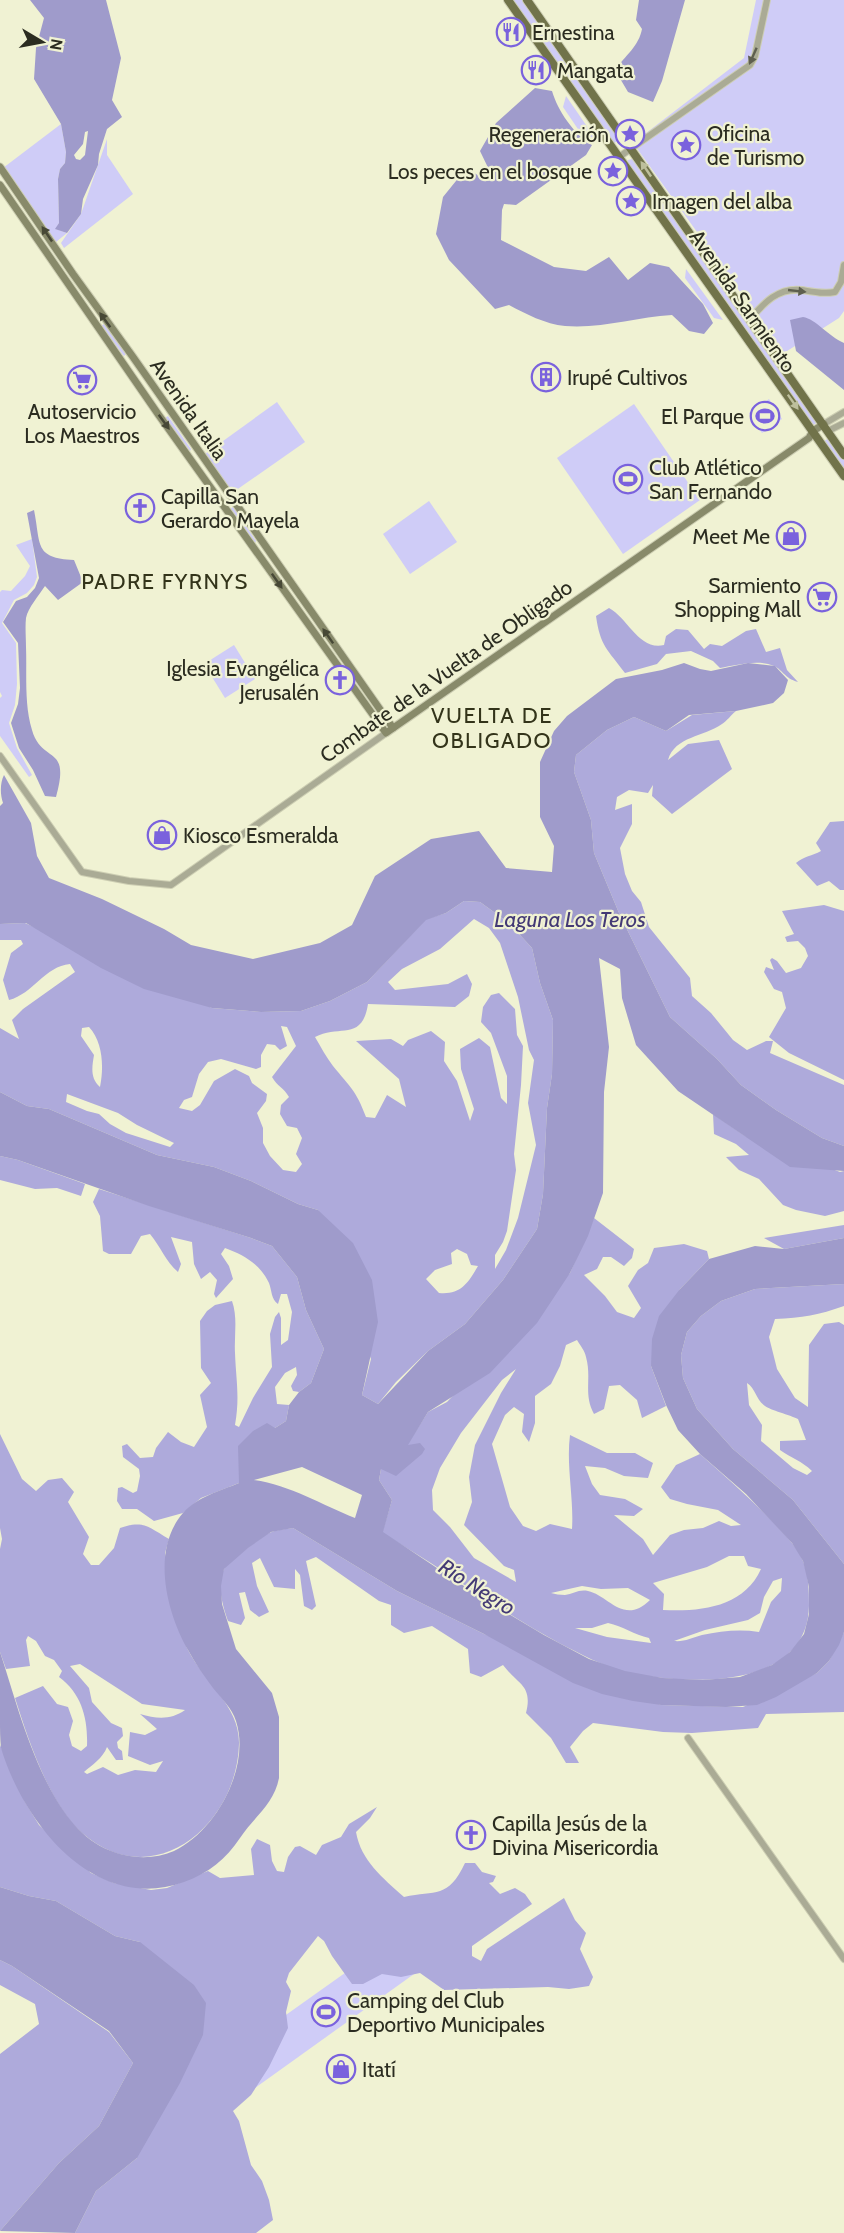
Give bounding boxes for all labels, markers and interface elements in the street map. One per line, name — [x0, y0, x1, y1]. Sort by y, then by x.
north arrow — [12, 12, 72, 72]
restaurant icon: Ernestina — [495, 16, 527, 48]
place label: Ernestina — [532, 20, 615, 45]
text: N — [46, 37, 67, 52]
one-way arrow — [748, 48, 758, 66]
restaurant icon: Mangata — [520, 54, 552, 86]
place label: Mangata — [557, 58, 633, 83]
place icon: Regeneración — [614, 118, 646, 150]
place label: Oficina de Turismo — [707, 121, 804, 170]
place label: Regeneración — [488, 122, 609, 147]
place icon: Oficina de Turismo — [670, 129, 702, 161]
place icon: Los peces en el bosque — [597, 155, 629, 187]
place label: Los peces en el bosque — [388, 159, 592, 184]
one-way arrow — [641, 161, 652, 177]
place icon: Imagen del alba — [615, 185, 647, 217]
place label: Imagen del alba — [652, 189, 792, 214]
street label: Avenida Sarmiento — [684, 225, 802, 377]
one-way arrow — [41, 226, 52, 242]
one-way arrow — [788, 286, 807, 296]
one-way arrow — [100, 313, 112, 328]
street label: Avenida Italia — [145, 354, 233, 464]
building icon: Irupé Cultivos — [530, 361, 562, 393]
supermarket icon: Autoservicio Los Maestros — [66, 364, 98, 396]
place label: Irupé Cultivos — [567, 365, 688, 390]
one-way arrow — [787, 394, 799, 410]
place label: Autoservicio Los Maestros — [24, 399, 140, 448]
sports icon: El Parque — [749, 400, 781, 432]
place label: El Parque — [661, 404, 744, 429]
one-way arrow — [158, 414, 170, 430]
place label: Club Atlético San Fernando — [649, 455, 772, 504]
sports icon: Club Atlético San Fernando — [612, 463, 644, 495]
place label: Capilla San Gerardo Mayela — [161, 484, 299, 533]
church icon: Capilla San Gerardo Mayela — [124, 492, 156, 524]
shop icon: Meet Me — [775, 520, 807, 552]
place label: Meet Me — [692, 524, 770, 549]
district label: PADRE FYRNYS — [81, 568, 249, 595]
one-way arrow — [271, 573, 282, 589]
place label: Sarmiento Shopping Mall — [674, 573, 801, 622]
street label: Combate de la Vuelta de Obligado — [315, 574, 577, 768]
supermarket icon: Sarmiento Shopping Mall — [806, 581, 838, 613]
one-way arrow — [322, 629, 334, 645]
place label: Iglesia Evangélica Jerusalén — [166, 656, 319, 705]
church icon: Iglesia Evangélica Jerusalén — [324, 664, 356, 696]
district label: VUELTA DE OBLIGADO — [431, 702, 553, 754]
shop icon: Kiosco Esmeralda — [146, 819, 178, 851]
place label: Kiosco Esmeralda — [183, 823, 338, 848]
water label: Laguna Los Teros — [494, 906, 646, 933]
water label: Río Negro — [434, 1553, 520, 1621]
place label: Capilla Jesús de la Divina Misericordia — [492, 1811, 658, 1860]
church icon: Capilla Jesús de la Divina Misericordia — [455, 1819, 487, 1851]
place label: Camping del Club Deportivo Municipales — [347, 1988, 545, 2037]
sports icon: Camping del Club Deportivo Municipales — [310, 1996, 342, 2028]
shop icon: Itatí — [325, 2053, 357, 2085]
place label: Itatí — [362, 2057, 396, 2082]

